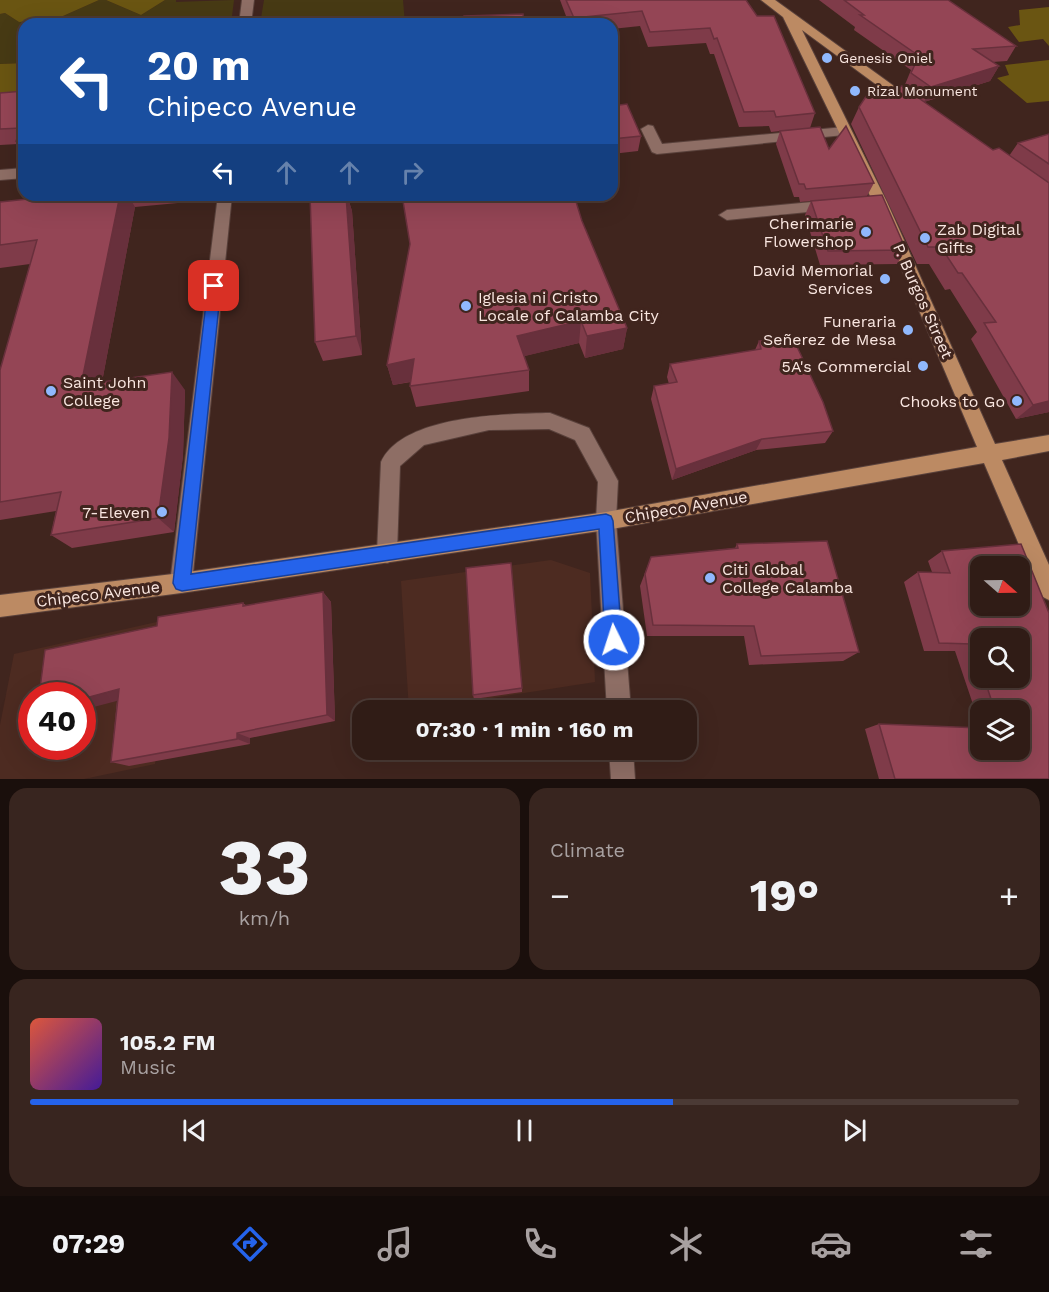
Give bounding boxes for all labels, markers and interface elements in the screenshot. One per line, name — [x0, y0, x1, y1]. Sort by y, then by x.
text: 20 m — [147, 41, 251, 90]
icon: left — [48, 42, 126, 120]
place label: Genesis Oniel — [839, 50, 933, 66]
marker: Genesis Oniel — [820, 51, 834, 65]
place label: Rizal Monument — [867, 83, 977, 99]
marker: Rizal Monument — [848, 84, 862, 98]
text: Chipeco Avenue — [147, 91, 357, 123]
icon: left — [207, 156, 240, 189]
icon: ahead — [270, 156, 303, 189]
icon: ahead — [333, 156, 366, 189]
icon: right — [396, 156, 429, 189]
place label: Cherimarie Flowershop — [763, 214, 854, 251]
place label: Zab Digital Gifts — [937, 220, 1021, 257]
marker: Cherimarie Flowershop — [859, 225, 873, 239]
marker: Zab Digital Gifts — [918, 231, 932, 245]
street label: P. Burgos Street — [889, 240, 957, 362]
pin — [188, 260, 239, 311]
place label: David Memorial Services — [752, 261, 873, 298]
icon: arrive — [197, 269, 230, 302]
marker: David Memorial Services — [878, 272, 892, 286]
place label: Iglesia ni Cristo Locale of Calamba City — [478, 288, 659, 325]
marker: Iglesia ni Cristo Locale of Calamba City — [459, 299, 473, 313]
place label: Funeraria Señerez de Mesa — [763, 312, 896, 349]
marker: Funeraria Señerez de Mesa — [901, 323, 915, 337]
place label: 5A's Commercial — [782, 357, 911, 376]
marker: 5A's Commercial — [916, 359, 930, 373]
place label: Saint John College — [63, 373, 146, 410]
marker: Saint John College — [44, 384, 58, 398]
place label: Chooks to Go — [900, 392, 1005, 411]
marker: Chooks to Go — [1010, 394, 1024, 408]
street label: Chipeco Avenue — [623, 487, 749, 527]
place label: 7-Eleven — [82, 503, 150, 522]
marker: 7-Eleven — [155, 505, 169, 519]
north arrow — [970, 556, 1030, 616]
map controls — [970, 556, 1030, 760]
place label: Citi Global College Calamba — [722, 560, 853, 597]
marker: Citi Global College Calamba — [703, 571, 717, 585]
street label: Chipeco Avenue — [35, 577, 161, 611]
position arrow — [582, 608, 646, 672]
button: search — [970, 628, 1030, 688]
speed limit sign: 40 — [18, 682, 96, 760]
button: layers — [970, 700, 1030, 760]
text: 07:30 · 1 min · 160 m — [415, 717, 634, 742]
text: 33 — [218, 821, 311, 913]
text: Climate — [550, 838, 625, 862]
text: 19° — [750, 869, 819, 922]
text: − — [550, 876, 570, 915]
text: + — [999, 876, 1019, 915]
text: km/h — [239, 906, 290, 930]
text: 105.2 FM — [120, 1030, 216, 1055]
text: Music — [120, 1055, 176, 1079]
icon: previous — [178, 1114, 211, 1147]
icon: pause — [508, 1114, 541, 1147]
icon: next — [838, 1114, 871, 1147]
icon: directions — [229, 1223, 271, 1265]
icon: music — [374, 1223, 416, 1265]
icon: phone — [519, 1223, 561, 1265]
icon: climate — [665, 1223, 707, 1265]
icon: car — [810, 1223, 852, 1265]
icon: filters — [955, 1223, 997, 1265]
text: 07:29 — [52, 1228, 125, 1260]

